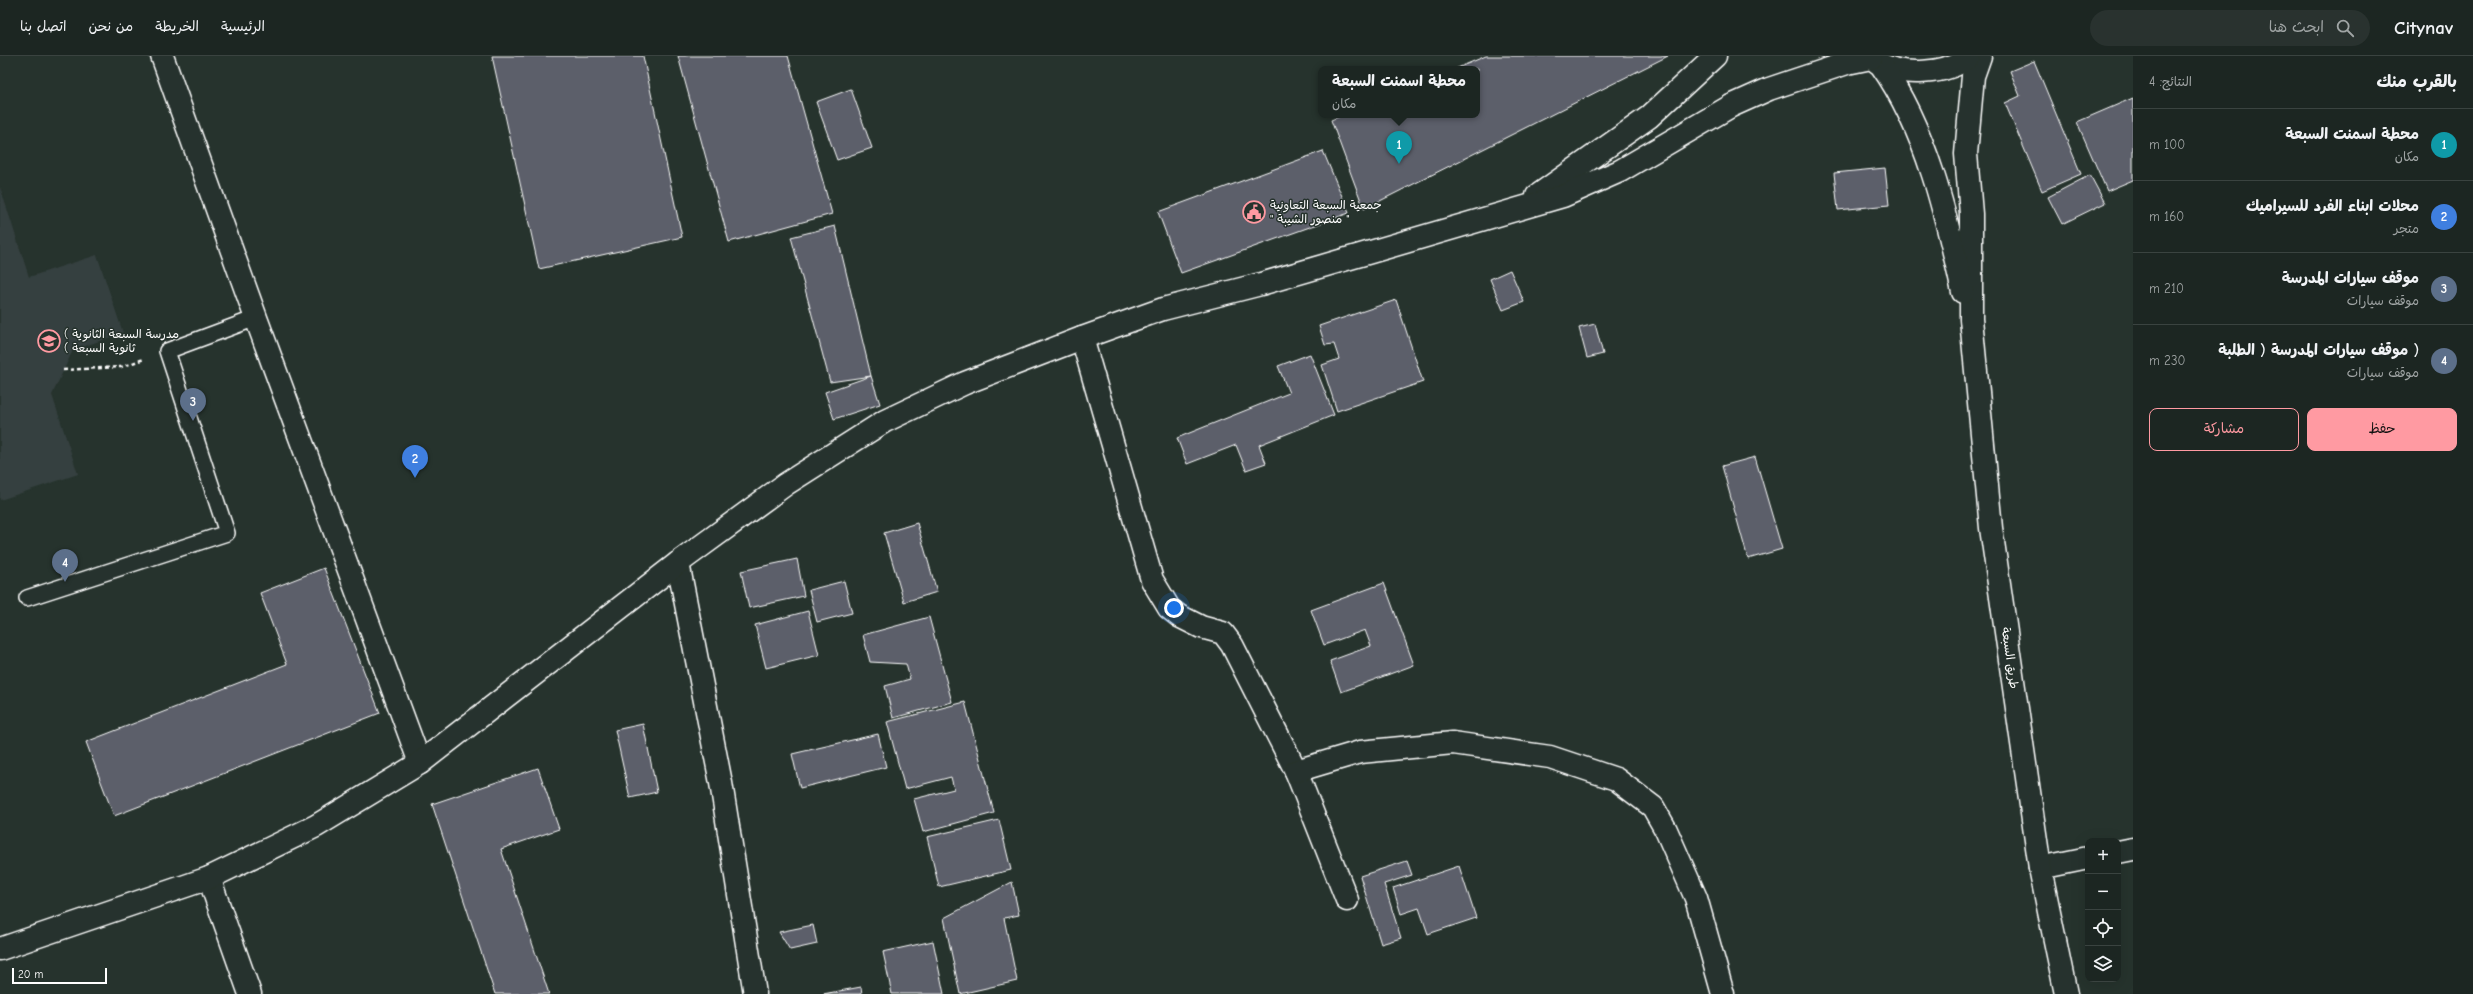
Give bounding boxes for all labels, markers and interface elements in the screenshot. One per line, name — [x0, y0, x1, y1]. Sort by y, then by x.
search box — [2090, 10, 2370, 46]
icon: search — [2334, 17, 2356, 39]
text: Citynav — [2394, 17, 2453, 39]
text: اتصل بنا — [20, 18, 67, 35]
text: من نحن — [89, 18, 133, 35]
text: الخريطة — [155, 18, 199, 35]
text: الرئيسية — [221, 18, 265, 35]
text: ابحث هنا — [2269, 18, 2324, 36]
popup — [1318, 66, 1480, 118]
text: محطة اسمنت السبعة — [1332, 72, 1466, 90]
text: بالقرب منك — [2376, 72, 2457, 91]
text: النتائج: 4 — [2149, 74, 2192, 89]
text: مكان — [1332, 96, 1356, 111]
text: محطة اسمنت السبعة — [2285, 125, 2419, 143]
pin: 1 — [1386, 131, 1412, 164]
text: 100 m — [2149, 137, 2185, 152]
text: 1 — [2441, 137, 2447, 152]
text: مكان — [2395, 149, 2419, 164]
text: محلات ابناء الفرد للسيراميك — [2246, 197, 2419, 215]
place label: جمعية السبعة التعاونية " منصور الشيبة " — [1270, 198, 1382, 227]
public building icon: جمعية السبعة التعاونية " منصور الشيبة " — [1241, 199, 1267, 225]
text: 160 m — [2149, 209, 2184, 224]
text: 2 — [2441, 209, 2447, 224]
text: متجر — [2394, 221, 2419, 236]
text: موقف سيارات المدرسة — [2282, 269, 2419, 287]
text: 210 m — [2149, 281, 2184, 296]
text: 3 — [2441, 281, 2447, 296]
text: موقف سيارات — [2347, 293, 2419, 308]
place label: ( مدرسة السبعة الثانوية ( ثانوية السبعة — [64, 327, 179, 356]
school or university icon: ( مدرسة السبعة الثانوية ( ثانوية السبعة — [36, 328, 62, 354]
text: ( موقف سيارات المدرسة ( الطلبة — [2218, 341, 2419, 359]
text: 230 m — [2149, 353, 2185, 368]
text: 4 — [2441, 353, 2447, 368]
text: موقف سيارات — [2347, 365, 2419, 380]
pin: 3 — [180, 388, 206, 421]
button: مشاركة — [2149, 408, 2299, 451]
button: حفظ — [2307, 408, 2457, 451]
pin: 2 — [402, 445, 428, 478]
pin: 4 — [52, 549, 78, 582]
your location — [1164, 598, 1184, 618]
street label: طريق السبعة — [1998, 626, 2021, 690]
map controls — [2085, 838, 2121, 982]
button: + — [2085, 838, 2121, 874]
button: − — [2085, 874, 2121, 910]
button: locate — [2085, 910, 2121, 946]
button: layers — [2085, 946, 2121, 982]
scale bar — [12, 966, 107, 985]
text: 20 m — [18, 968, 43, 981]

